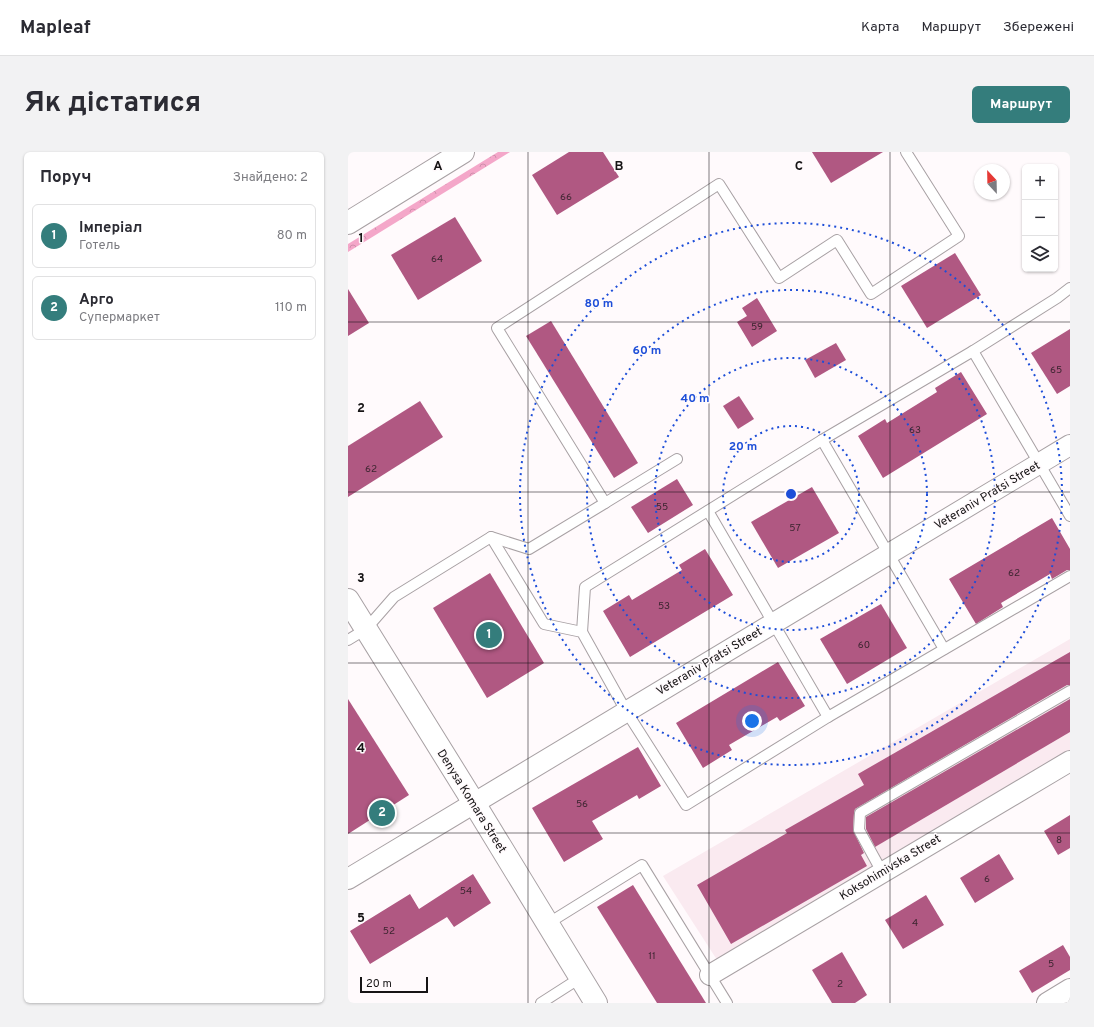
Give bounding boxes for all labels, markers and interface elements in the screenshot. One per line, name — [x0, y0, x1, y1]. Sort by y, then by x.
text: Mapleaf — [20, 16, 91, 40]
text: Карта — [861, 19, 899, 36]
text: Маршрут — [921, 19, 981, 36]
text: Збережені — [1003, 19, 1074, 36]
text: Як дістатися — [24, 86, 201, 122]
button: Маршрут — [972, 86, 1070, 123]
text: A — [433, 159, 443, 175]
text: B — [615, 159, 624, 175]
text: C — [795, 159, 803, 175]
north arrow — [974, 164, 1010, 200]
map controls — [1022, 164, 1058, 272]
button: + — [1022, 164, 1058, 200]
text: Поруч — [40, 167, 92, 189]
text: Знайдено: 2 — [233, 170, 308, 186]
house number: 66 — [560, 191, 572, 204]
button: − — [1022, 200, 1058, 236]
text: Імперіал — [79, 219, 142, 238]
text: 1 — [51, 228, 57, 244]
text: 80 m — [277, 228, 307, 244]
text: 1 — [358, 231, 364, 247]
button: layers — [1022, 236, 1058, 272]
text: Готель — [79, 238, 120, 254]
house number: 64 — [431, 253, 443, 266]
text: Арго — [79, 291, 114, 310]
text: 80 m — [585, 296, 613, 312]
text: 2 — [50, 300, 58, 316]
text: 110 m — [275, 300, 307, 316]
text: Супермаркет — [79, 310, 160, 326]
house number: 59 — [751, 321, 763, 334]
text: 60 m — [633, 343, 661, 359]
house number: 65 — [1050, 364, 1062, 377]
text: 40 m — [680, 391, 710, 407]
text: 2 — [357, 401, 365, 417]
house number: 63 — [909, 424, 921, 437]
text: 20 m — [729, 439, 757, 455]
street label: Veteraniv Pratsi Street — [932, 458, 1043, 534]
house number: 62 — [365, 463, 377, 476]
centre of rings — [784, 487, 798, 501]
house number: 55 — [656, 501, 668, 514]
house number: 57 — [789, 522, 801, 535]
house number: 62 — [1008, 567, 1020, 580]
text: 3 — [357, 571, 365, 587]
house number: 53 — [658, 600, 670, 613]
pin: 1 — [476, 620, 502, 650]
street label: Veteraniv Pratsi Street — [654, 624, 765, 700]
house number: 60 — [858, 639, 870, 652]
your location — [742, 711, 762, 731]
text: 4 — [357, 741, 365, 757]
street label: Denysa Komara Street — [433, 747, 510, 857]
pin: 2 — [369, 798, 395, 828]
house number: 56 — [576, 798, 588, 811]
street label: Koksohimivska Street — [837, 831, 944, 904]
house number: 8 — [1056, 834, 1062, 847]
house number: 6 — [984, 873, 990, 886]
house number: 54 — [460, 885, 472, 898]
text: 5 — [357, 911, 365, 927]
house number: 4 — [912, 917, 918, 930]
house number: 52 — [383, 925, 395, 938]
house number: 11 — [648, 950, 656, 963]
house number: 5 — [1048, 958, 1054, 971]
scale bar — [360, 975, 428, 994]
text: 20 m — [366, 977, 392, 991]
house number: 2 — [837, 978, 843, 991]

